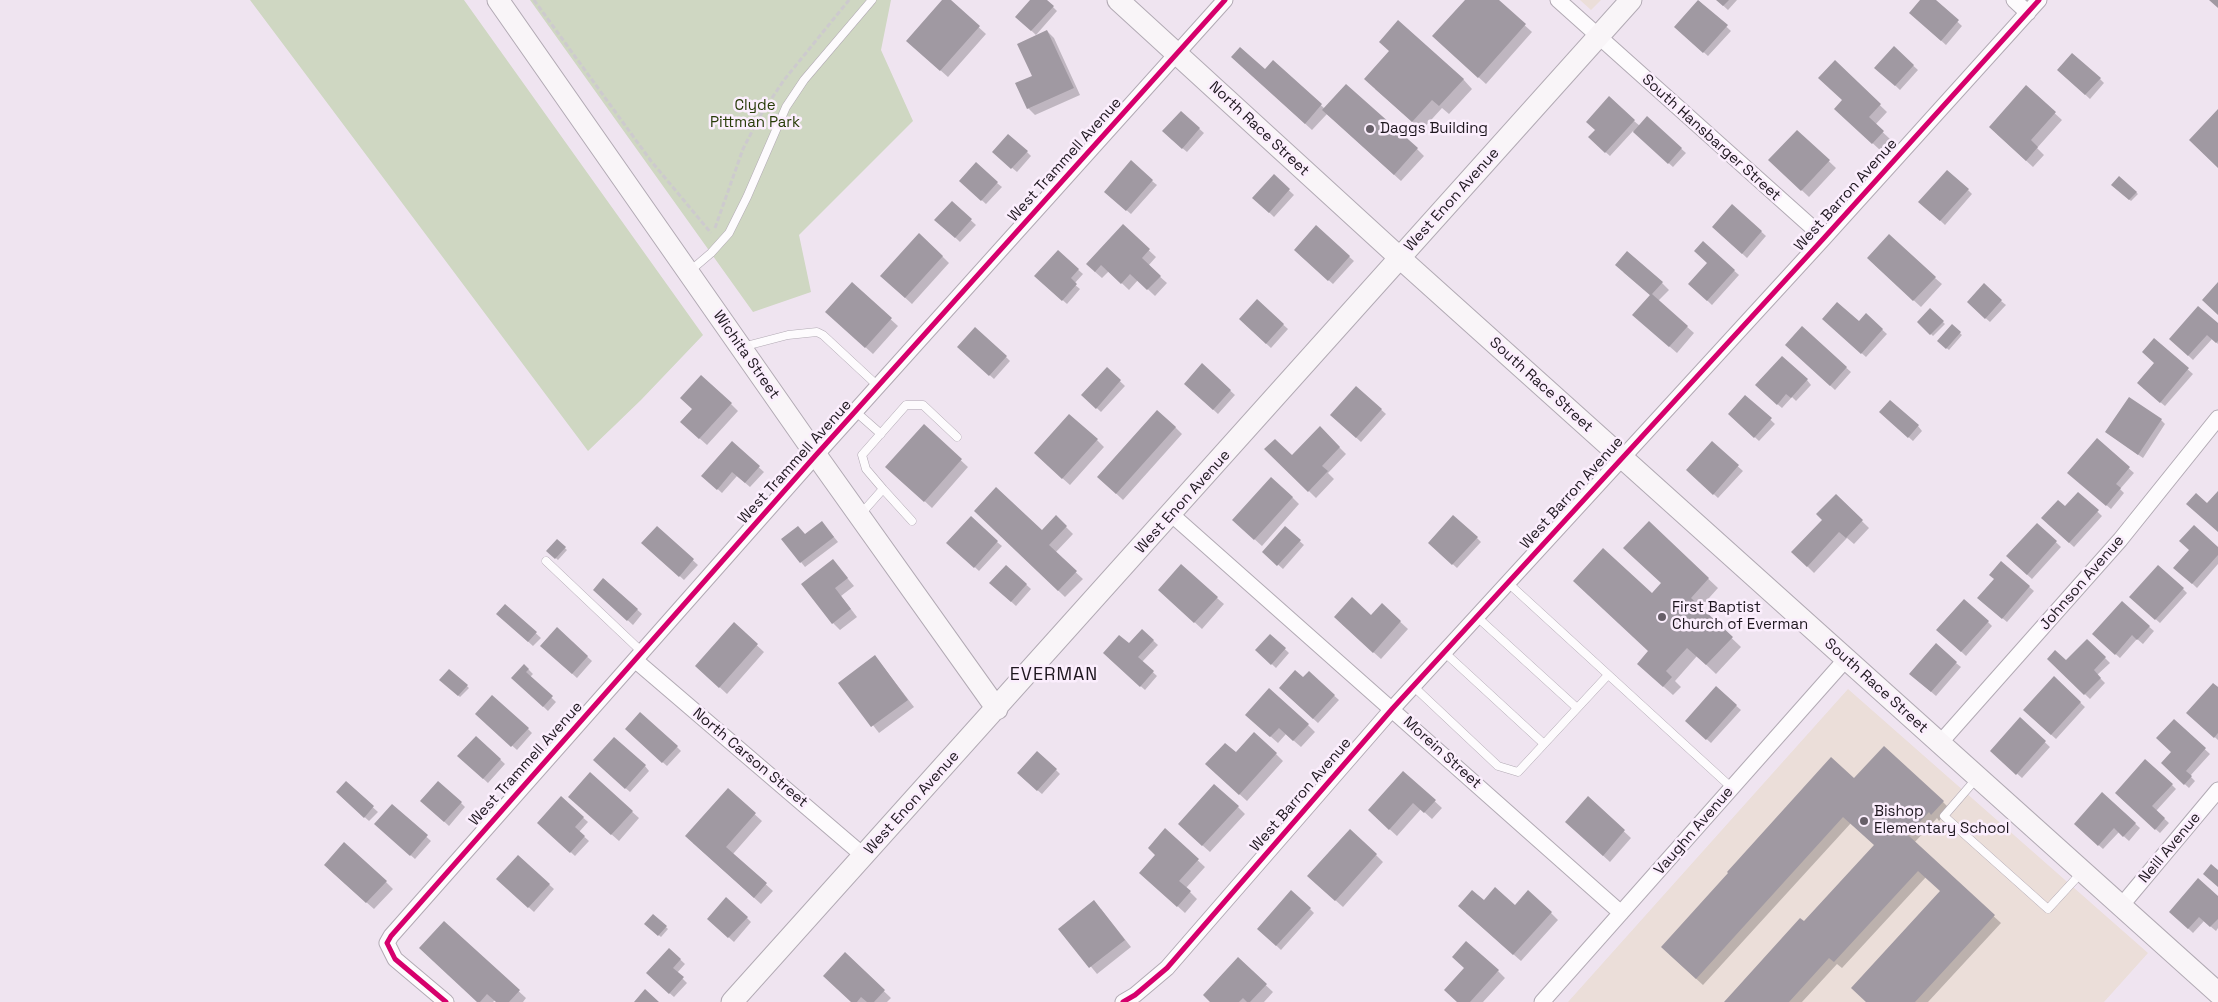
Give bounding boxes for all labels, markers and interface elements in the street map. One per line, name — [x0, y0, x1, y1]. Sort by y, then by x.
street label: South Hansbarger Street — [1638, 71, 1784, 205]
street label: North Race Street — [1205, 78, 1313, 180]
street label: West Trammell Avenue — [1004, 94, 1126, 226]
park label: Clyde Pittman Park — [710, 97, 800, 132]
place label: Daggs Building — [1380, 120, 1488, 138]
marker: Daggs Building — [1364, 123, 1376, 135]
street label: West Barron Avenue — [1791, 135, 1901, 255]
street label: West Enon Avenue — [1401, 144, 1503, 256]
street label: Wichita Street — [709, 307, 783, 403]
street label: South Race Street — [1486, 334, 1596, 436]
street label: West Trammell Avenue — [734, 396, 856, 528]
street label: West Barron Avenue — [1517, 433, 1627, 553]
street label: West Enon Avenue — [1132, 446, 1234, 558]
street label: Johnson Avenue — [2036, 532, 2128, 634]
place label: First Baptist Church of Everman — [1672, 599, 1808, 634]
marker: First Baptist Church of Everman — [1656, 611, 1668, 623]
street label: South Race Street — [1821, 635, 1931, 737]
district label: EVERMAN — [1009, 664, 1099, 686]
street label: West Trammell Avenue — [465, 698, 587, 830]
street label: North Carson Street — [689, 705, 811, 811]
street label: Morein Street — [1399, 713, 1485, 793]
street label: West Barron Avenue — [1247, 734, 1355, 856]
street label: West Enon Avenue — [861, 747, 963, 859]
street label: Vaughn Avenue — [1651, 783, 1737, 879]
place label: Bishop Elementary School — [1874, 803, 2010, 838]
street label: Neill Avenue — [2135, 809, 2205, 887]
marker: Bishop Elementary School — [1858, 815, 1870, 827]

